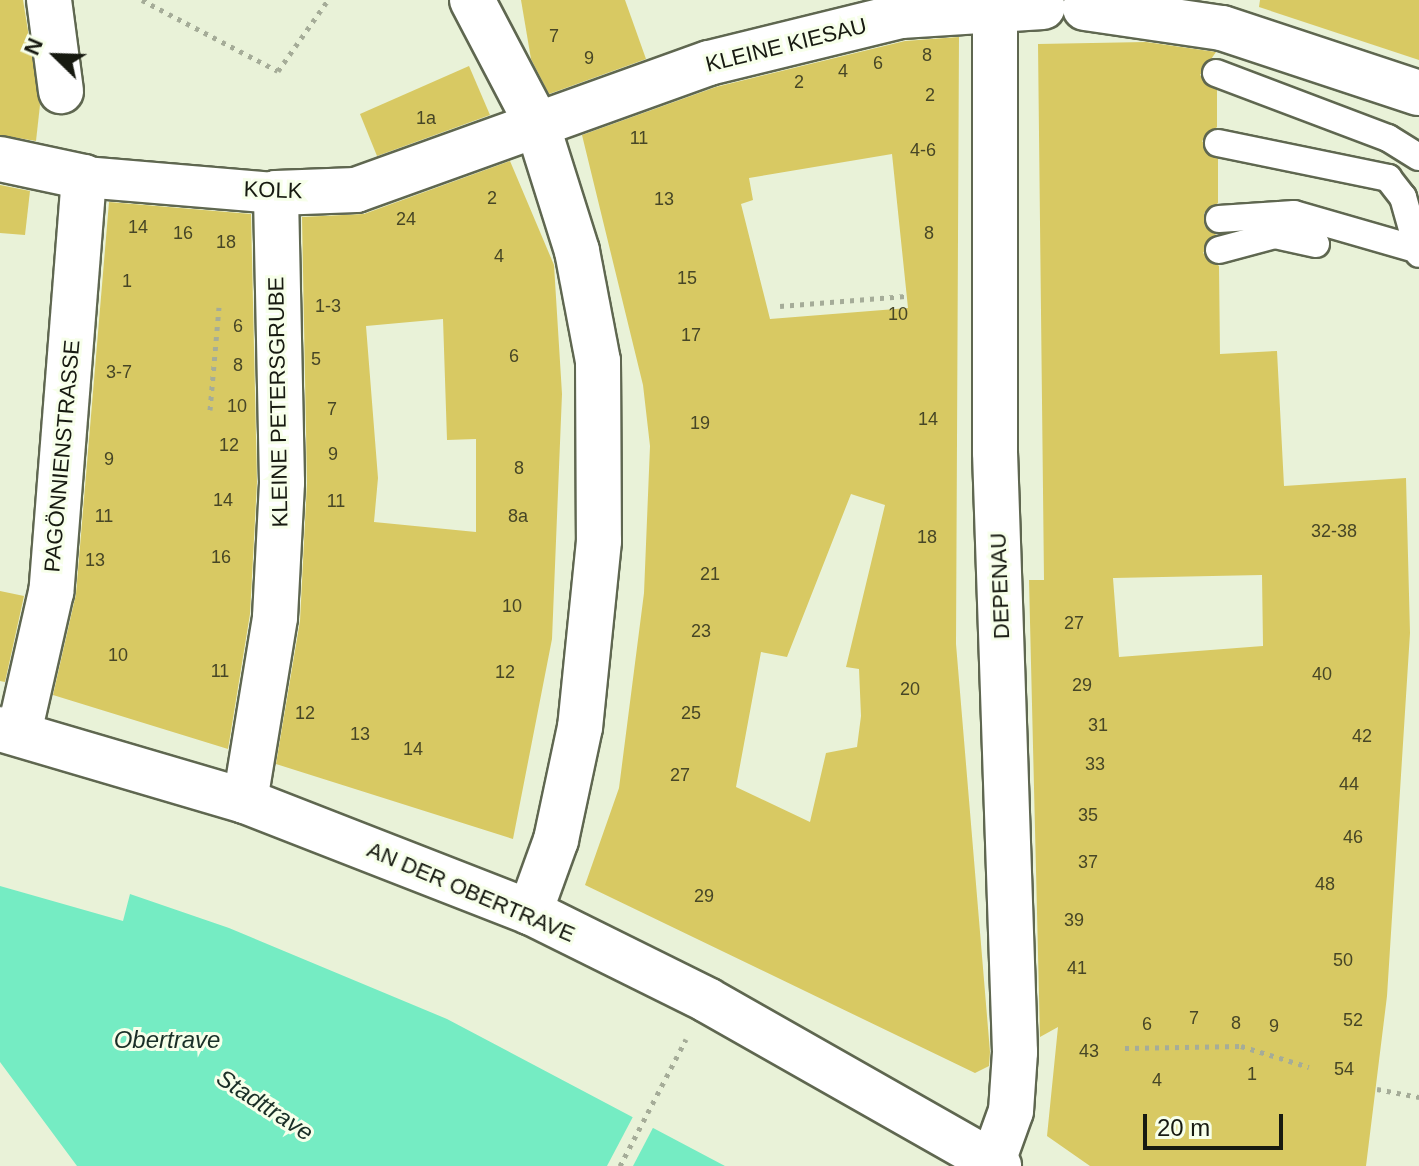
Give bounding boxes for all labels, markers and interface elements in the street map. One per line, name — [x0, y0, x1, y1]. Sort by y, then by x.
street label: KLEINE KIESAU — [703, 12, 869, 78]
north arrow — [16, 16, 96, 96]
house number: 7 — [549, 25, 559, 47]
text: N — [19, 34, 48, 59]
house number: 8 — [922, 44, 932, 66]
house number: 9 — [584, 47, 594, 69]
house number: 6 — [873, 52, 883, 74]
house number: 4 — [838, 60, 848, 82]
house number: 2 — [794, 71, 804, 93]
house number: 2 — [925, 84, 935, 106]
house number: 1a — [416, 107, 436, 129]
house number: 11 — [630, 127, 648, 149]
house number: 4-6 — [910, 139, 936, 161]
street label: KOLK — [243, 176, 303, 204]
house number: 2 — [487, 187, 497, 209]
house number: 13 — [654, 188, 674, 210]
house number: 24 — [396, 208, 416, 230]
house number: 14 — [128, 216, 148, 238]
house number: 16 — [173, 222, 193, 244]
house number: 8 — [924, 222, 934, 244]
house number: 18 — [216, 231, 236, 253]
house number: 4 — [494, 245, 504, 267]
house number: 15 — [677, 267, 697, 289]
house number: 1 — [122, 270, 132, 292]
street label: KLEINE PETERSGRUBE — [263, 276, 293, 528]
house number: 1-3 — [315, 295, 341, 317]
house number: 10 — [888, 303, 908, 325]
house number: 6 — [233, 315, 243, 337]
house number: 17 — [681, 324, 701, 346]
street label: PAGÖNNIENSTRASSE — [39, 339, 85, 573]
house number: 6 — [509, 345, 519, 367]
house number: 5 — [311, 348, 321, 370]
house number: 8 — [233, 354, 243, 376]
house number: 3-7 — [106, 361, 132, 383]
house number: 10 — [227, 395, 247, 417]
house number: 7 — [327, 398, 337, 420]
house number: 14 — [918, 408, 938, 430]
house number: 19 — [690, 412, 710, 434]
house number: 12 — [219, 434, 239, 456]
house number: 9 — [328, 443, 338, 465]
house number: 9 — [104, 448, 114, 470]
house number: 8 — [514, 457, 524, 479]
house number: 14 — [213, 489, 233, 511]
house number: 11 — [327, 490, 345, 512]
house number: 11 — [95, 505, 113, 527]
house number: 8a — [508, 505, 528, 527]
house number: 32-38 — [1311, 520, 1357, 542]
house number: 18 — [917, 526, 937, 548]
street label: DEPENAU — [985, 532, 1015, 640]
house number: 16 — [211, 546, 231, 568]
house number: 13 — [85, 549, 105, 571]
house number: 21 — [700, 563, 720, 585]
house number: 10 — [502, 595, 522, 617]
house number: 27 — [1064, 612, 1084, 634]
house number: 23 — [691, 620, 711, 642]
house number: 10 — [108, 644, 128, 666]
house number: 11 — [211, 660, 229, 682]
house number: 12 — [495, 661, 515, 683]
house number: 40 — [1312, 663, 1332, 685]
house number: 29 — [1072, 674, 1092, 696]
house number: 20 — [900, 678, 920, 700]
house number: 12 — [295, 702, 315, 724]
house number: 25 — [681, 702, 701, 724]
house number: 31 — [1088, 714, 1108, 736]
house number: 13 — [350, 723, 370, 745]
house number: 42 — [1352, 725, 1372, 747]
house number: 14 — [403, 738, 423, 760]
house number: 33 — [1085, 753, 1105, 775]
house number: 27 — [670, 764, 690, 786]
house number: 44 — [1339, 773, 1359, 795]
house number: 35 — [1078, 804, 1098, 826]
house number: 46 — [1343, 826, 1363, 848]
street label: AN DER OBERTRAVE — [363, 836, 579, 948]
house number: 37 — [1078, 851, 1098, 873]
house number: 48 — [1315, 873, 1335, 895]
house number: 29 — [694, 885, 714, 907]
house number: 39 — [1064, 909, 1084, 931]
house number: 50 — [1333, 949, 1353, 971]
house number: 41 — [1067, 957, 1087, 979]
house number: 7 — [1189, 1007, 1199, 1029]
house number: 52 — [1343, 1009, 1363, 1031]
house number: 8 — [1231, 1012, 1241, 1034]
house number: 6 — [1142, 1013, 1152, 1035]
house number: 9 — [1269, 1015, 1279, 1037]
water label: Obertrave — [114, 1026, 220, 1054]
house number: 43 — [1079, 1040, 1099, 1062]
house number: 54 — [1334, 1058, 1354, 1080]
water label: Stadttrave — [211, 1063, 319, 1147]
house number: 1 — [1247, 1063, 1257, 1085]
house number: 4 — [1152, 1069, 1162, 1091]
scale bar — [1147, 1098, 1287, 1148]
text: 20 m — [1157, 1114, 1210, 1141]

